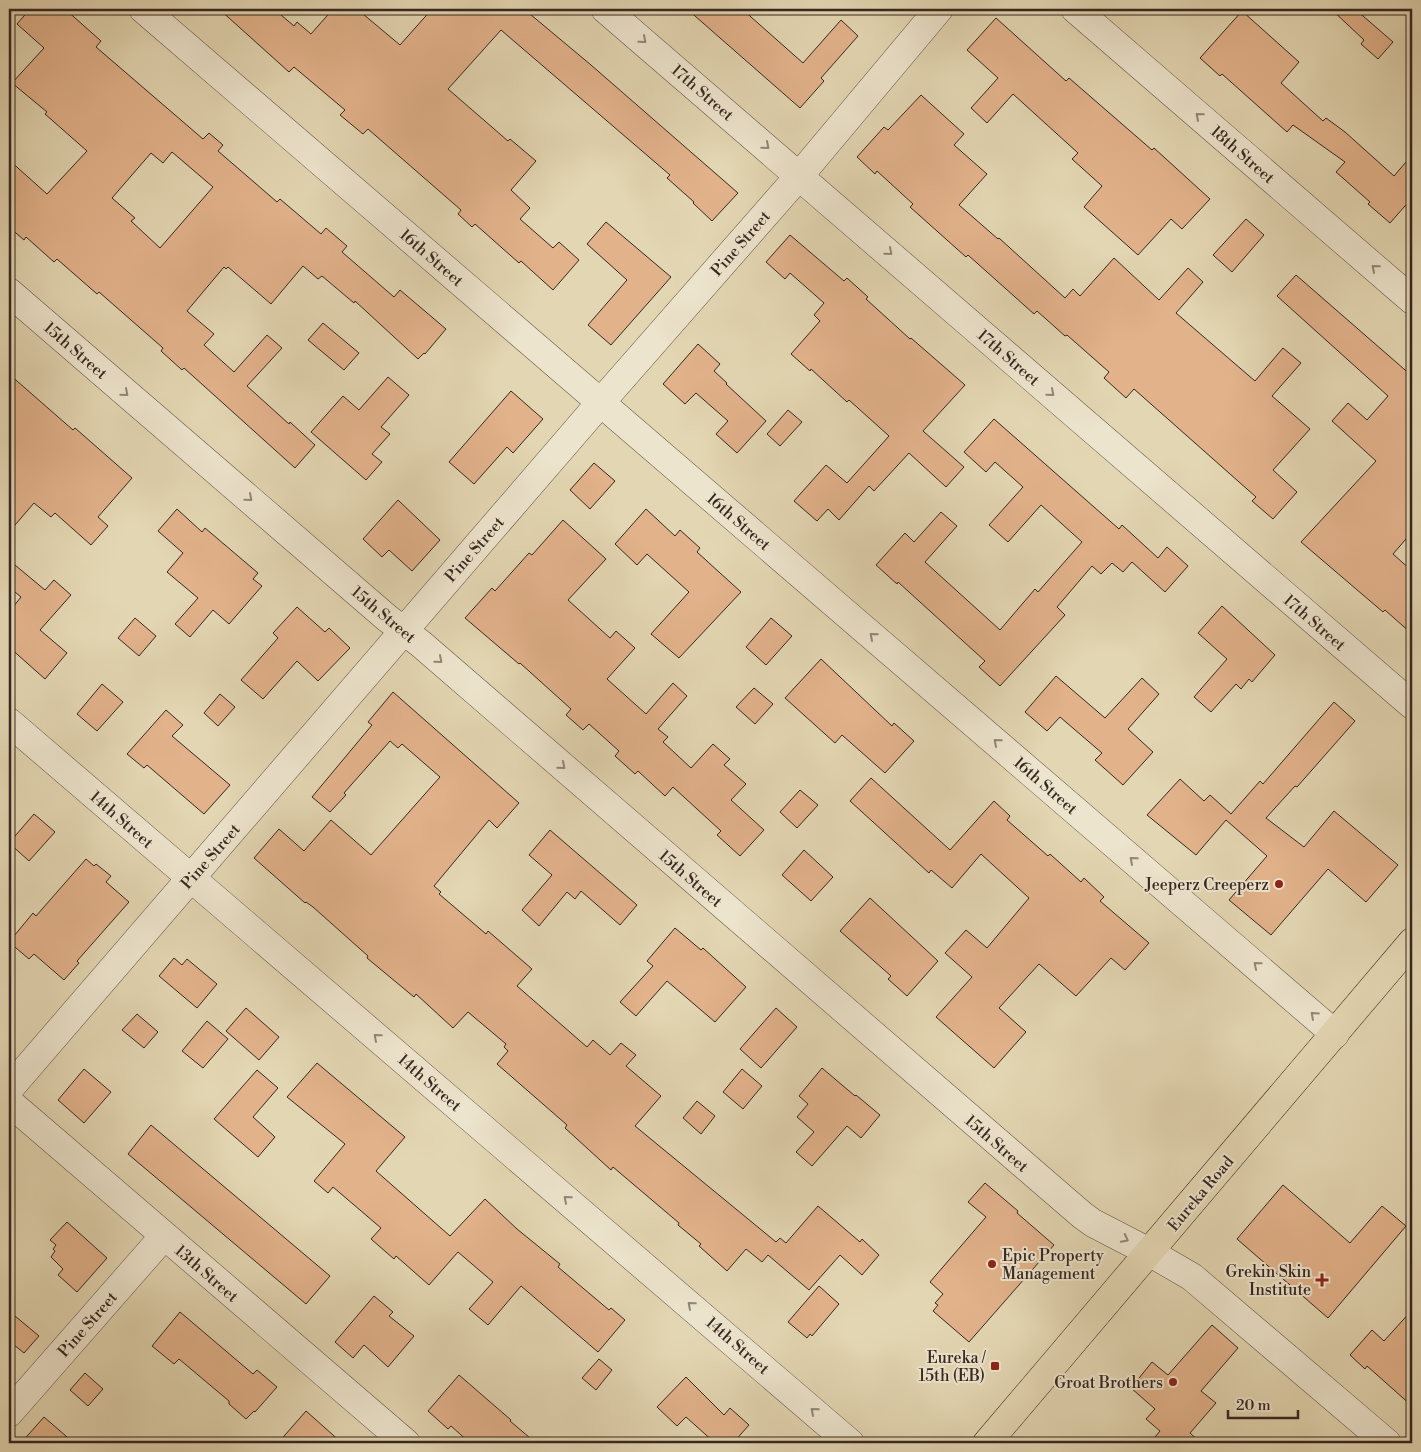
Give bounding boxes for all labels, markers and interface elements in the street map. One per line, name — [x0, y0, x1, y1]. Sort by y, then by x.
one-way arrow — [637, 35, 646, 44]
street label: 17th Street — [667, 60, 738, 126]
one-way arrow — [1196, 113, 1205, 122]
street label: 18th Street — [1206, 121, 1279, 188]
one-way arrow — [760, 140, 769, 149]
street label: Pine Street — [707, 206, 775, 281]
street label: 16th Street — [395, 225, 468, 291]
one-way arrow — [883, 247, 892, 255]
one-way arrow — [1372, 264, 1381, 273]
street label: 15th Street — [39, 318, 112, 384]
street label: 17th Street — [973, 325, 1044, 391]
one-way arrow — [120, 387, 129, 396]
one-way arrow — [1046, 387, 1055, 396]
street label: 16th Street — [702, 489, 775, 555]
one-way arrow — [243, 493, 252, 502]
street label: Pine Street — [441, 512, 509, 587]
street label: 15th Street — [347, 582, 420, 648]
street label: 17th Street — [1279, 590, 1350, 656]
one-way arrow — [870, 633, 879, 642]
one-way arrow — [433, 654, 442, 663]
one-way arrow — [993, 739, 1002, 748]
street label: 16th Street — [1009, 753, 1082, 819]
one-way arrow — [556, 761, 565, 769]
street label: 14th Street — [85, 787, 158, 853]
street label: Pine Street — [177, 819, 245, 894]
street label: 15th Street — [654, 846, 727, 912]
one-way arrow — [1130, 856, 1139, 865]
place label: Jeeperz Creeperz — [1144, 875, 1269, 895]
marker: Jeeperz Creeperz — [1273, 878, 1285, 890]
one-way arrow — [1253, 962, 1262, 971]
one-way arrow — [1311, 1012, 1320, 1021]
one-way arrow — [374, 1034, 383, 1043]
street label: 14th Street — [393, 1050, 466, 1116]
street label: 15th Street — [960, 1111, 1033, 1177]
street label: Eureka Road — [1163, 1152, 1238, 1235]
one-way arrow — [564, 1197, 573, 1205]
one-way arrow — [1119, 1233, 1128, 1243]
street label: 13th Street — [170, 1241, 243, 1307]
place label: Epic Property Management — [1002, 1246, 1104, 1284]
marker: Epic Property Management — [986, 1258, 998, 1270]
place label: Grekin Skin Institute — [1226, 1262, 1311, 1300]
marker: Grekin Skin Institute — [1315, 1273, 1329, 1287]
street label: Pine Street — [54, 1287, 122, 1362]
one-way arrow — [687, 1302, 696, 1311]
street label: 14th Street — [701, 1313, 774, 1379]
place label: Eureka / 15th (EB) — [918, 1348, 986, 1386]
marker: Eureka / 15th (EB) — [989, 1360, 1001, 1372]
place label: Groat Brothers — [1054, 1373, 1163, 1393]
marker: Groat Brothers — [1167, 1376, 1179, 1388]
scale bar — [1228, 1387, 1298, 1419]
text: 20 m — [1236, 1396, 1271, 1415]
one-way arrow — [810, 1408, 819, 1417]

